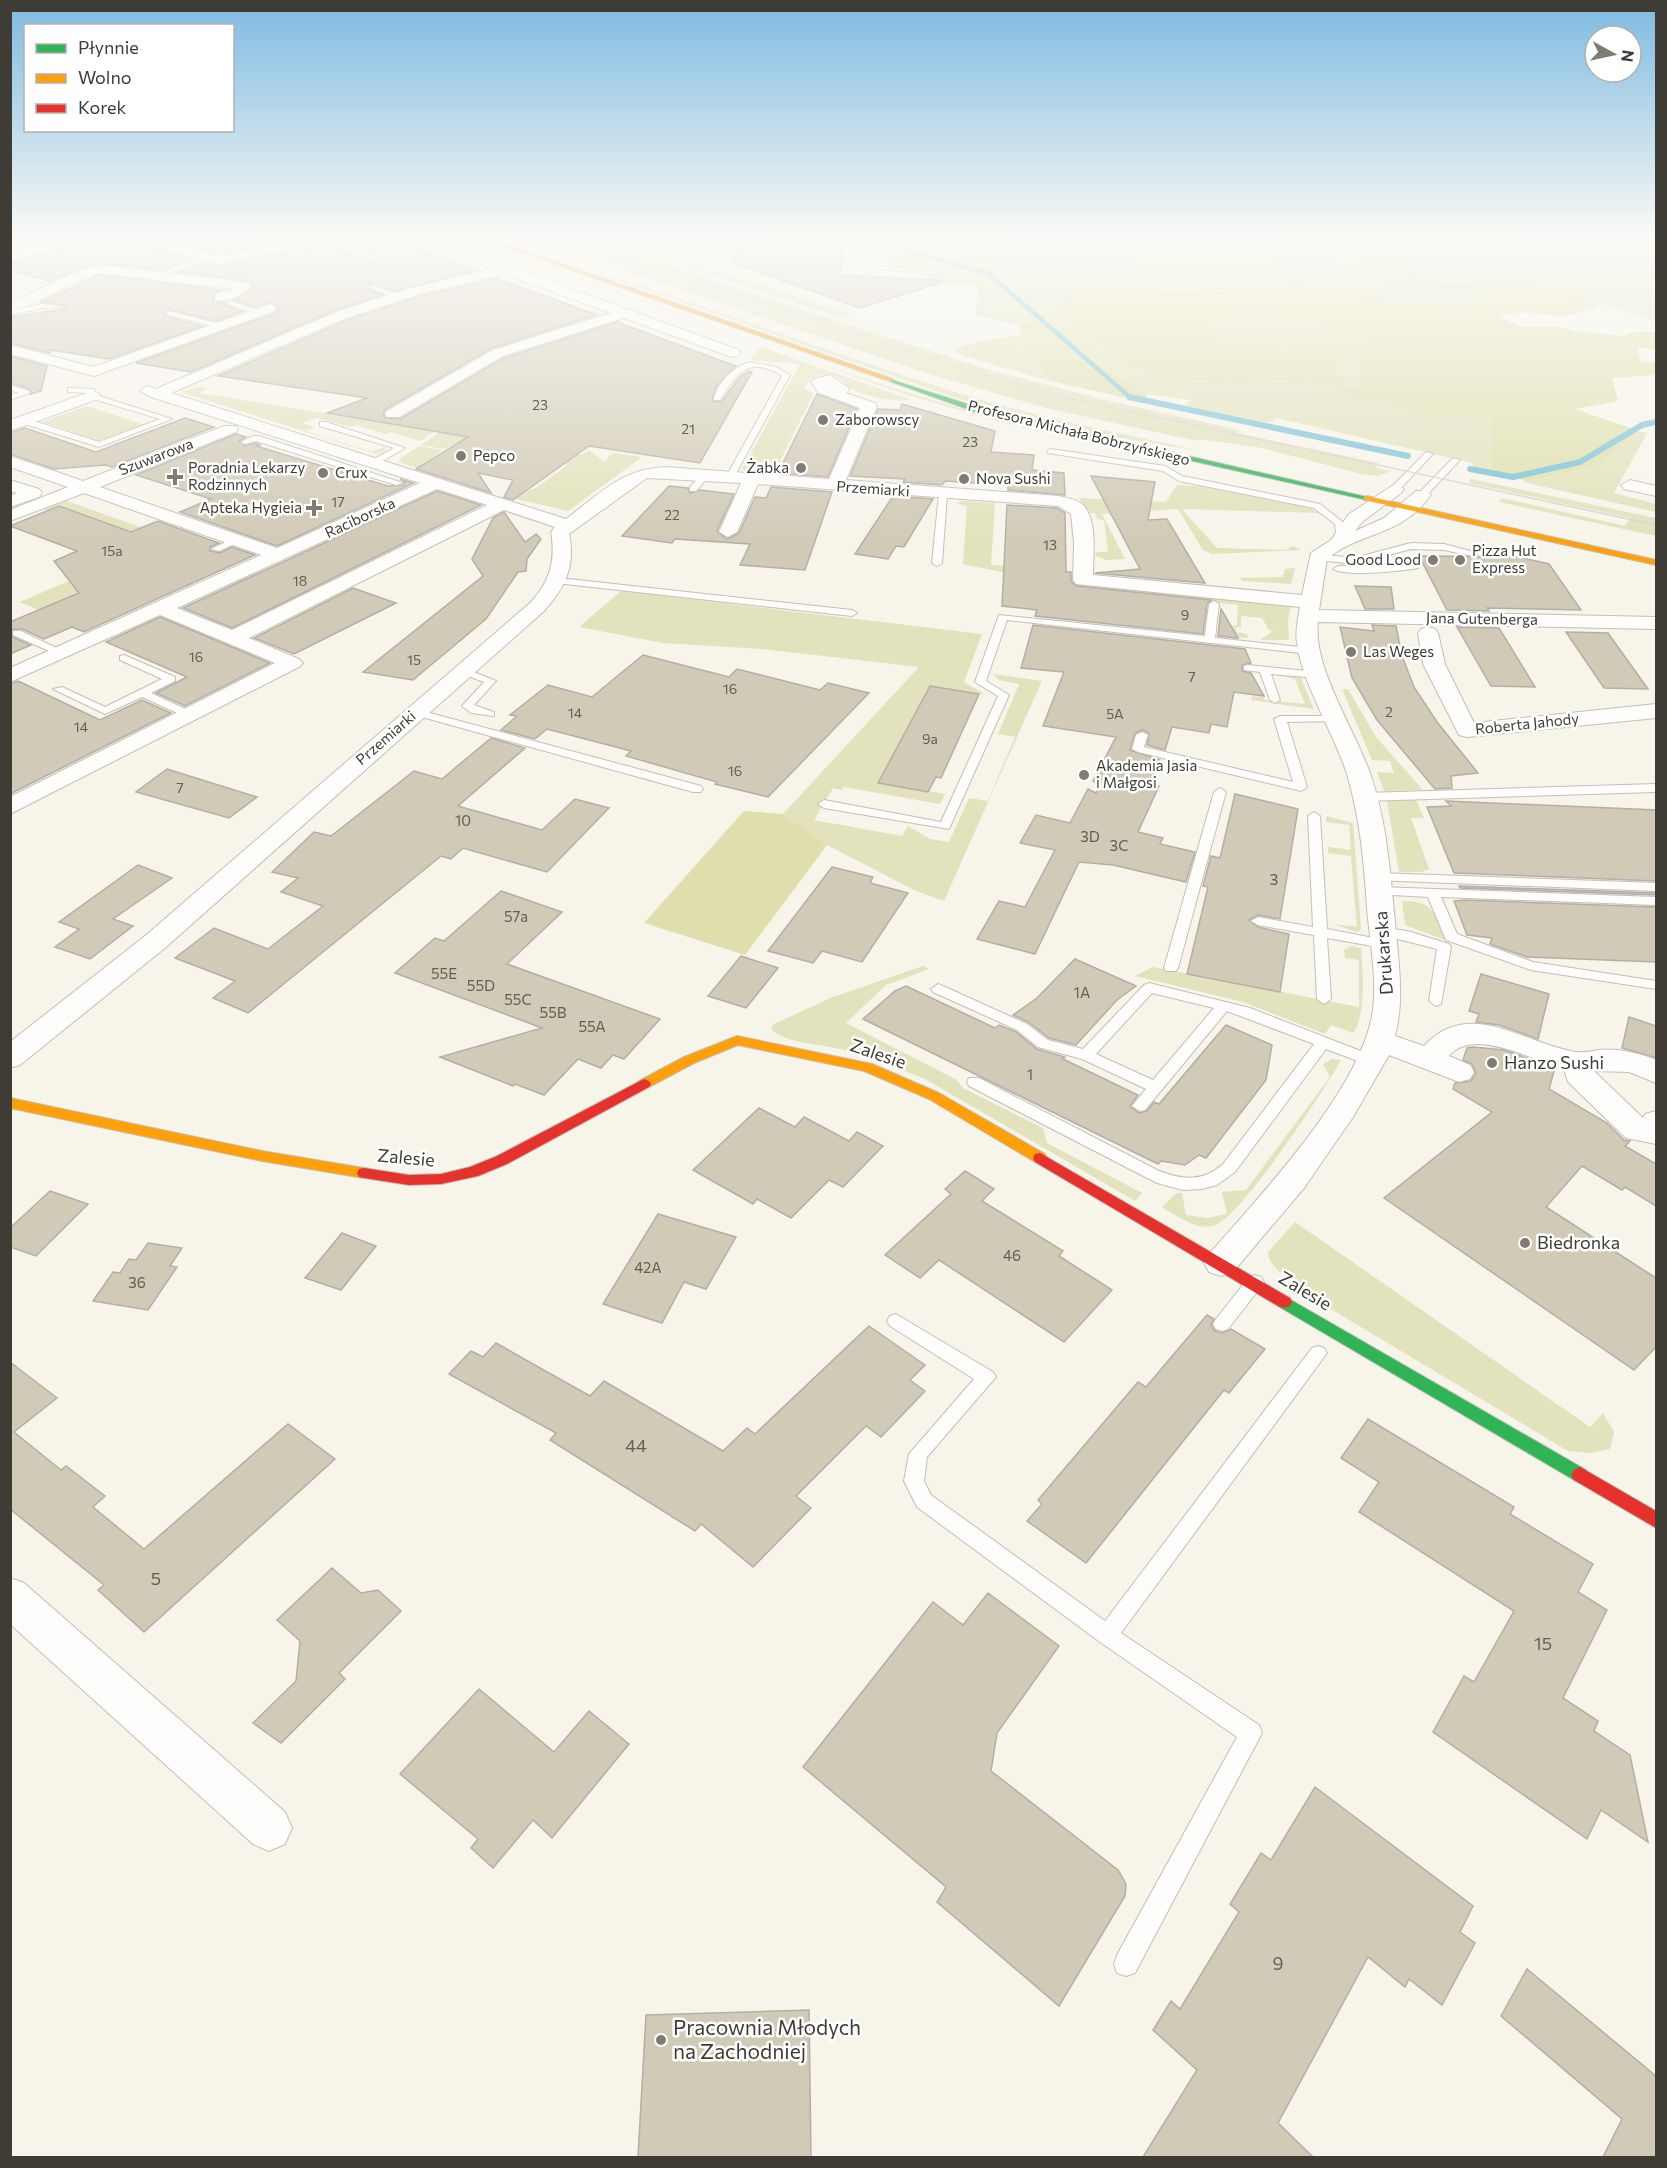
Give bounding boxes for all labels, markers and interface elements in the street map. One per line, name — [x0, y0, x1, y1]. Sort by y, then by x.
legend — [24, 24, 234, 132]
north arrow — [1583, 24, 1643, 84]
text: Płynnie — [78, 36, 139, 58]
text: N — [1618, 49, 1639, 63]
text: Wolno — [78, 66, 132, 88]
text: Korek — [78, 96, 127, 118]
house number: 23 — [532, 396, 548, 413]
street label: Profesora Michała Bobrzyńskiego — [966, 396, 1192, 468]
place label: Zaborowscy — [835, 410, 919, 428]
marker: Zaborowscy — [816, 413, 830, 427]
house number: 21 — [681, 420, 695, 437]
house number: 23 — [962, 433, 978, 450]
street label: Szuwarowa — [116, 434, 195, 479]
place label: Pepco — [473, 446, 515, 464]
marker: Pepco — [454, 449, 468, 463]
place label: Poradnia Lekarzy Rodzinnych — [188, 458, 306, 493]
place label: Żabka — [746, 458, 789, 476]
marker: Żabka — [794, 461, 808, 475]
place label: Crux — [335, 463, 368, 481]
marker: Crux — [316, 466, 330, 480]
marker: Poradnia Lekarzy Rodzinnych — [166, 468, 184, 486]
place label: Nova Sushi — [976, 469, 1051, 487]
marker: Nova Sushi — [957, 472, 971, 486]
street label: Przemiarki — [836, 476, 910, 500]
street label: Raciborska — [322, 493, 398, 541]
house number: 17 — [331, 493, 345, 510]
place label: Apteka Hygieia — [200, 498, 302, 516]
marker: Apteka Hygieia — [307, 501, 321, 515]
house number: 22 — [664, 506, 680, 523]
house number: 13 — [1043, 536, 1057, 553]
place label: Pizza Hut Express — [1472, 541, 1537, 576]
house number: 15a — [101, 542, 123, 559]
place label: Good Lood — [1345, 550, 1421, 568]
marker: Good Lood — [1426, 553, 1440, 567]
marker: Pizza Hut Express — [1453, 553, 1467, 567]
house number: 18 — [293, 572, 307, 589]
house number: 9 — [1181, 606, 1189, 623]
street label: Jana Gutenberga — [1426, 608, 1538, 628]
place label: Las Weges — [1363, 642, 1434, 660]
marker: Las Weges — [1344, 645, 1358, 659]
house number: 16 — [189, 648, 203, 665]
house number: 15 — [407, 651, 421, 668]
house number: 7 — [1188, 668, 1196, 685]
house number: 16 — [723, 680, 737, 697]
house number: 2 — [1385, 703, 1393, 720]
house number: 14 — [568, 704, 583, 721]
house number: 5A — [1106, 705, 1124, 722]
street label: Przemiarki — [352, 706, 419, 768]
street label: Roberta Jahody — [1474, 709, 1580, 737]
house number: 14 — [74, 718, 89, 735]
house number: 9a — [922, 730, 938, 747]
place label: Akademia Jasia i Małgosi — [1096, 756, 1197, 791]
house number: 16 — [728, 762, 742, 779]
marker: Akademia Jasia i Małgosi — [1077, 768, 1091, 782]
house number: 7 — [176, 779, 184, 796]
house number: 10 — [455, 811, 471, 829]
house number: 3D — [1080, 827, 1100, 845]
house number: 3C — [1110, 836, 1128, 854]
house number: 3 — [1270, 870, 1278, 888]
house number: 57a — [504, 907, 528, 925]
street label: Drukarska — [1369, 910, 1397, 996]
house number: 55E — [431, 964, 457, 982]
house number: 55D — [467, 976, 495, 994]
house number: 1A — [1074, 983, 1090, 1001]
house number: 55C — [504, 990, 532, 1008]
house number: 55B — [540, 1003, 567, 1021]
house number: 55A — [578, 1017, 606, 1035]
street label: Zalesie — [847, 1033, 909, 1073]
place label: Hanzo Sushi — [1504, 1051, 1604, 1073]
marker: Hanzo Sushi — [1485, 1056, 1499, 1070]
house number: 1 — [1027, 1065, 1033, 1083]
street label: Zalesie — [376, 1144, 436, 1170]
place label: Biedronka — [1537, 1231, 1620, 1253]
marker: Biedronka — [1518, 1236, 1532, 1250]
house number: 46 — [1003, 1246, 1021, 1264]
house number: 42A — [634, 1258, 662, 1276]
street label: Zalesie — [1275, 1266, 1336, 1314]
house number: 36 — [128, 1273, 146, 1291]
house number: 44 — [625, 1434, 647, 1456]
house number: 5 — [151, 1567, 161, 1589]
house number: 15 — [1534, 1632, 1552, 1654]
house number: 9 — [1273, 1952, 1283, 1974]
place label: Pracownia Młodych na Zachodniej — [673, 2014, 861, 2063]
marker: Pracownia Młodych na Zachodniej — [654, 2033, 668, 2047]

